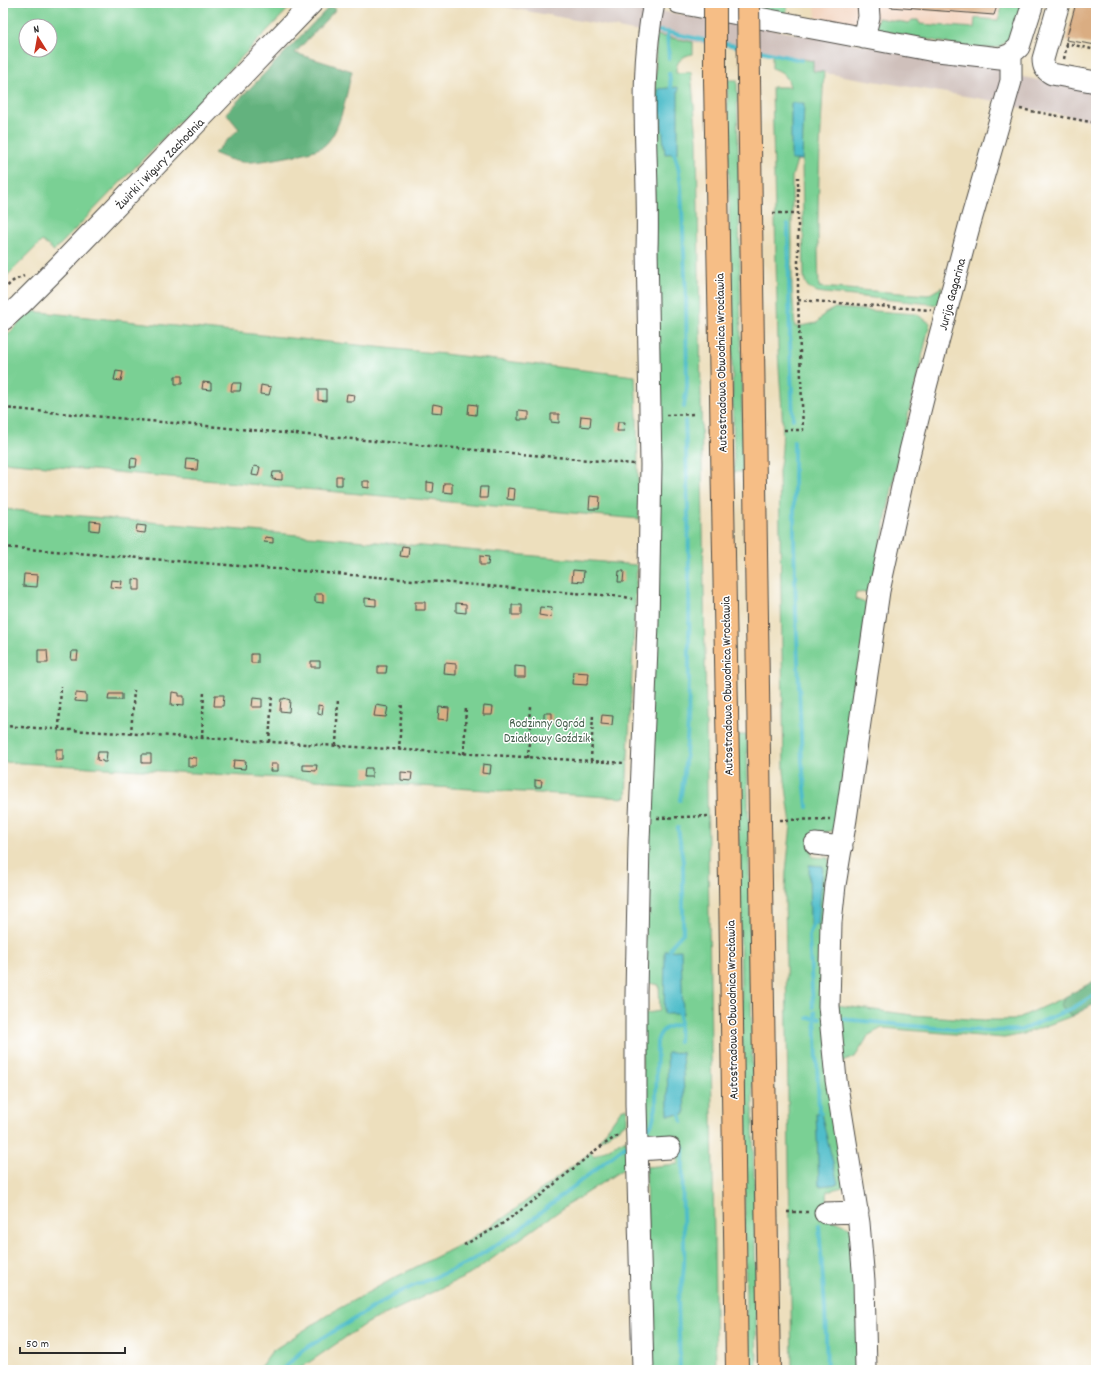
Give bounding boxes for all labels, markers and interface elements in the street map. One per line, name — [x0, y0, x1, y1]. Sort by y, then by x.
north arrow — [18, 18, 58, 58]
text: N — [32, 22, 41, 39]
street label: Żwirki i Wigury Zachodnia — [112, 114, 210, 215]
street label: Jurija Gagarina — [935, 256, 972, 333]
street label: Autostradowa Obwodnica Wrocławia — [711, 272, 734, 453]
street label: Autostradowa Obwodnica Wrocławia — [717, 595, 740, 776]
park label: Rodzinny Ogród Działkowy Goździk — [504, 715, 590, 749]
street label: Autostradowa Obwodnica Wrocławia — [722, 919, 745, 1100]
scale bar — [20, 1329, 125, 1355]
text: 50 m — [26, 1336, 49, 1353]

